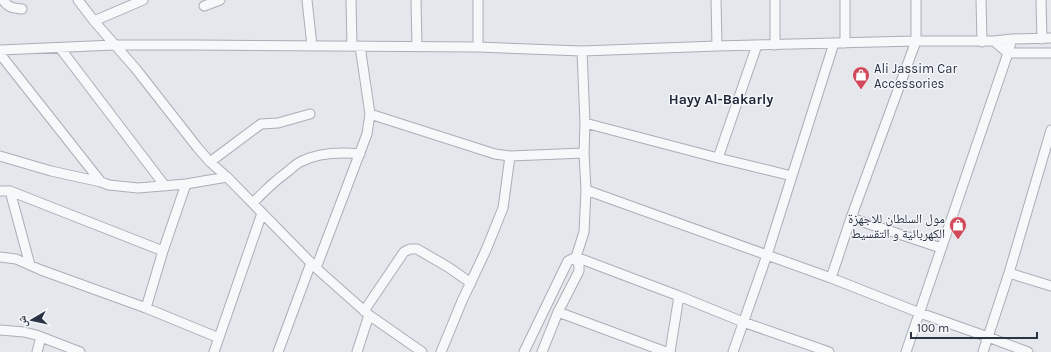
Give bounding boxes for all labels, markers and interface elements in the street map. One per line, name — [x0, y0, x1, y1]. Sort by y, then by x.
place label: Ali Jassim Car Accessories — [874, 61, 957, 91]
shop icon: Ali Jassim Car Accessories — [851, 65, 871, 90]
district label: Hayy Al-Bakarly — [669, 91, 773, 108]
place label: مول السلطان للاجهزة الكهربائية و التقسيط — [848, 211, 945, 242]
shop icon: مول السلطان للاجهزة الكهربائية و التقسيط — [948, 215, 968, 240]
north arrow — [12, 300, 52, 340]
text: ش — [15, 314, 31, 328]
scale bar — [911, 314, 1037, 340]
text: 100 m — [917, 321, 949, 335]

